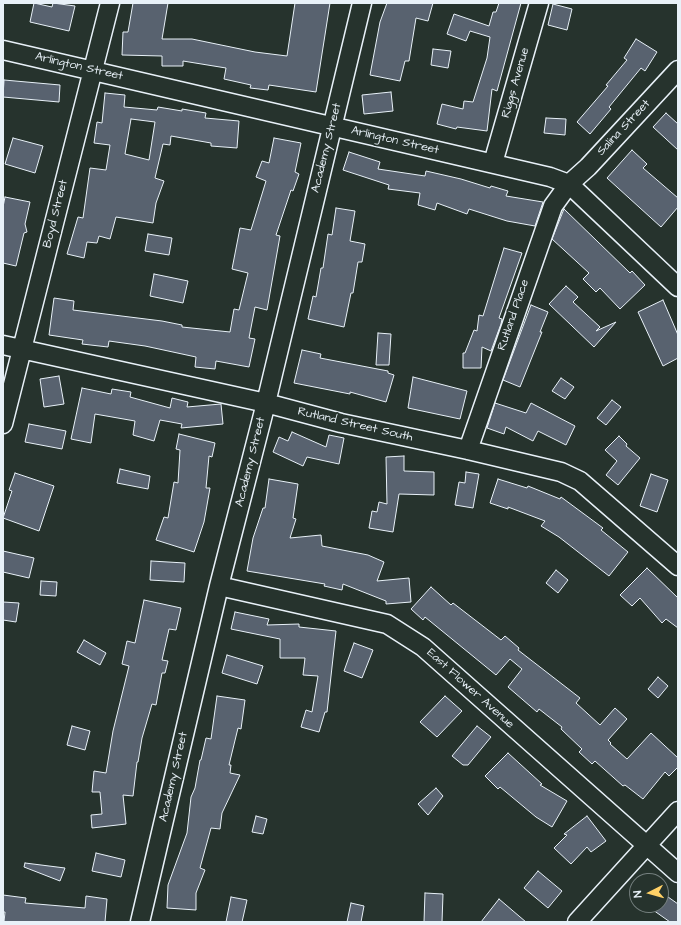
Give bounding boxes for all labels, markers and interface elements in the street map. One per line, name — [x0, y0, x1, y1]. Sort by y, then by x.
street label: Riggs Avenue — [499, 46, 533, 120]
street label: Arlington Street — [34, 50, 124, 84]
street label: Salina Street — [594, 97, 654, 159]
street label: Academy Street — [309, 102, 345, 194]
street label: Arlington Street — [350, 124, 440, 158]
street label: Boyd Street — [41, 178, 71, 250]
street label: Rutland Place — [495, 278, 533, 352]
street label: Rutland Street South — [296, 405, 414, 445]
street label: Academy Street — [233, 416, 269, 508]
street label: East Flower Avenue — [423, 646, 517, 732]
street label: Academy Street — [157, 731, 191, 823]
north arrow — [629, 873, 669, 913]
text: N — [630, 890, 645, 898]

